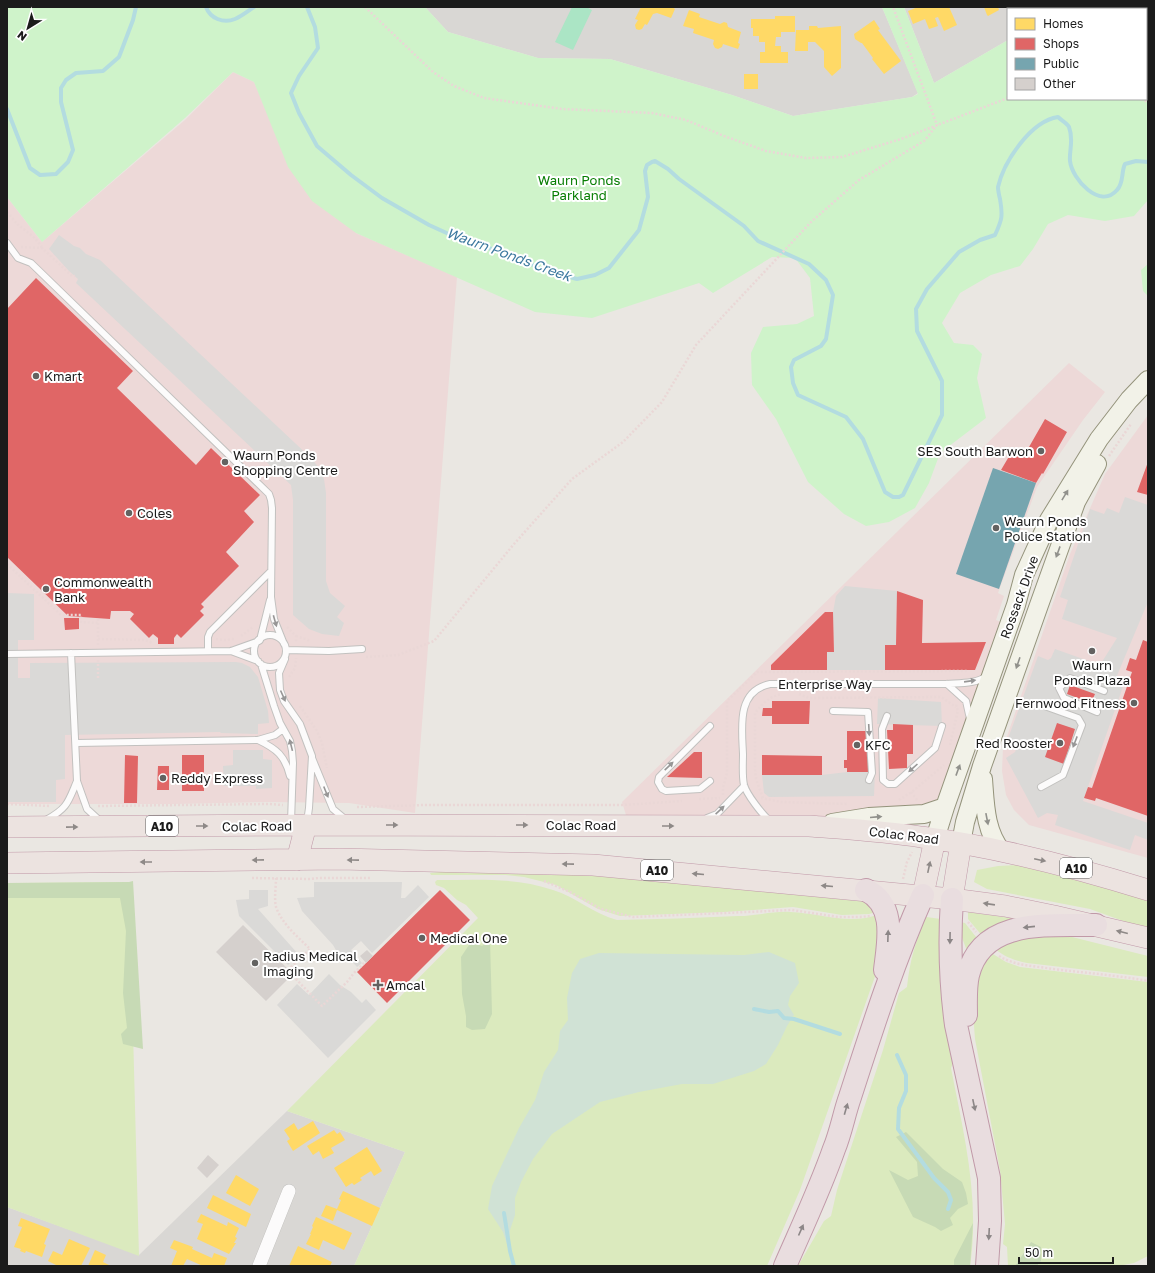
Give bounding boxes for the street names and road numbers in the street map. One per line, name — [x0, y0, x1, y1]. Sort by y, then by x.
street label: Rossack Drive — [997, 553, 1041, 641]
street label: Enterprise Way — [778, 676, 873, 692]
road number: A10 — [146, 816, 178, 836]
street label: Colac Road — [222, 817, 292, 835]
street label: Colac Road — [546, 817, 616, 833]
street label: Colac Road — [868, 823, 940, 847]
road number: A10 — [1060, 858, 1092, 878]
road number: A10 — [641, 860, 673, 880]

